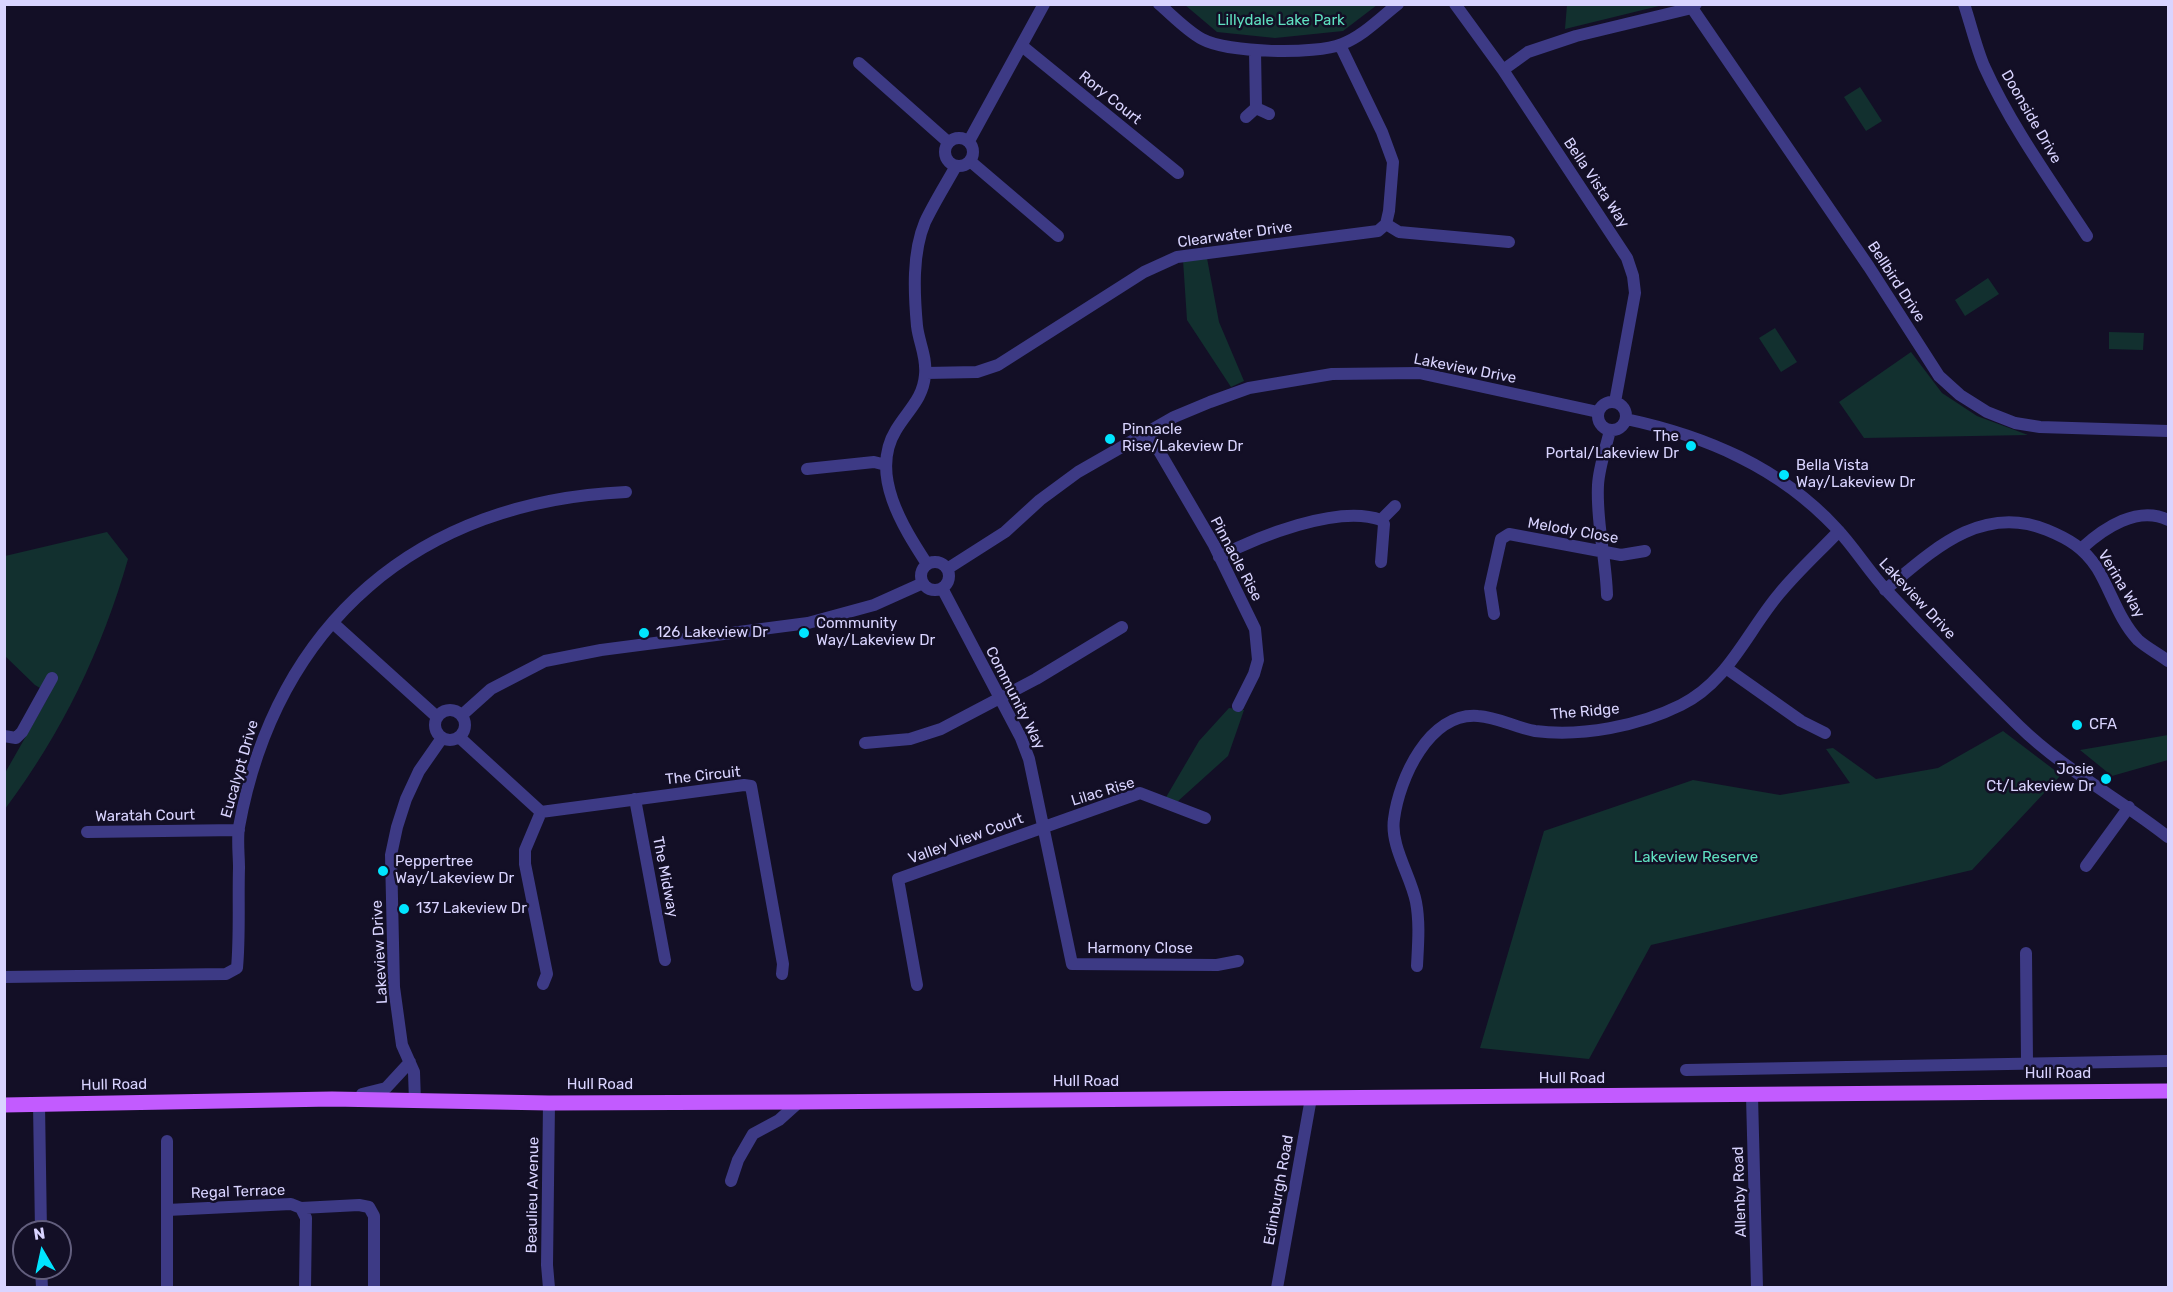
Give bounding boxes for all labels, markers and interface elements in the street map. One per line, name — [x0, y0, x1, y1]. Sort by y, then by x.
park label: Lillydale Lake Park — [1217, 12, 1345, 30]
street label: Rory Court — [1075, 67, 1145, 129]
street label: Doonside Drive — [1997, 67, 2065, 167]
street label: Bella Vista Way — [1559, 135, 1633, 231]
street label: Clearwater Drive — [1176, 218, 1294, 252]
street label: Bellbird Drive — [1863, 238, 1929, 326]
street label: Lakeview Drive — [1412, 350, 1518, 388]
place label: Pinnacle Rise/Lakeview Dr — [1122, 421, 1243, 456]
place label: The Portal/Lakeview Dr — [1546, 428, 1679, 463]
marker: Pinnacle Rise/Lakeview Dr — [1103, 432, 1117, 446]
marker: The Portal/Lakeview Dr — [1684, 439, 1698, 453]
place label: Bella Vista Way/Lakeview Dr — [1796, 457, 1915, 492]
marker: Bella Vista Way/Lakeview Dr — [1777, 468, 1791, 482]
street label: Pinnacle Rise — [1206, 514, 1266, 604]
street label: Melody Close — [1526, 514, 1620, 548]
street label: Verina Way — [2094, 547, 2148, 621]
street label: Lakeview Drive — [1875, 555, 1959, 643]
place label: Community Way/Lakeview Dr — [816, 615, 935, 650]
place label: 126 Lakeview Dr — [656, 624, 768, 642]
marker: 126 Lakeview Dr — [637, 626, 651, 640]
marker: Community Way/Lakeview Dr — [797, 626, 811, 640]
street label: Community Way — [981, 644, 1049, 752]
street label: The Ridge — [1550, 700, 1620, 724]
place label: CFA — [2089, 716, 2117, 734]
street label: Eucalypt Drive — [217, 718, 263, 820]
marker: CFA — [2070, 718, 2084, 732]
place label: Josie Ct/Lakeview Dr — [1986, 761, 2094, 796]
street label: The Circuit — [664, 763, 742, 789]
marker: Josie Ct/Lakeview Dr — [2099, 772, 2113, 786]
street label: Lilac Rise — [1069, 774, 1137, 810]
street label: Waratah Court — [95, 806, 195, 826]
street label: Valley View Court — [906, 810, 1026, 868]
street label: The Midway — [648, 835, 682, 919]
park label: Lakeview Reserve — [1634, 849, 1758, 867]
place label: Peppertree Way/Lakeview Dr — [395, 853, 514, 888]
marker: Peppertree Way/Lakeview Dr — [376, 864, 390, 878]
street label: Lakeview Drive — [368, 900, 392, 1004]
place label: 137 Lakeview Dr — [416, 900, 527, 918]
marker: 137 Lakeview Dr — [397, 902, 411, 916]
street label: Harmony Close — [1087, 940, 1193, 958]
street label: Hull Road — [2025, 1065, 2091, 1083]
street label: Hull Road — [1539, 1070, 1605, 1088]
street label: Hull Road — [1053, 1073, 1119, 1091]
street label: Hull Road — [81, 1075, 147, 1095]
street label: Hull Road — [567, 1076, 633, 1094]
street label: Edinburgh Road — [1260, 1134, 1298, 1246]
street label: Beaulieu Avenue — [523, 1137, 543, 1253]
street label: Allenby Road — [1729, 1146, 1751, 1238]
street label: Regal Terrace — [190, 1181, 286, 1203]
north arrow — [12, 1220, 72, 1280]
text: N — [32, 1223, 47, 1244]

